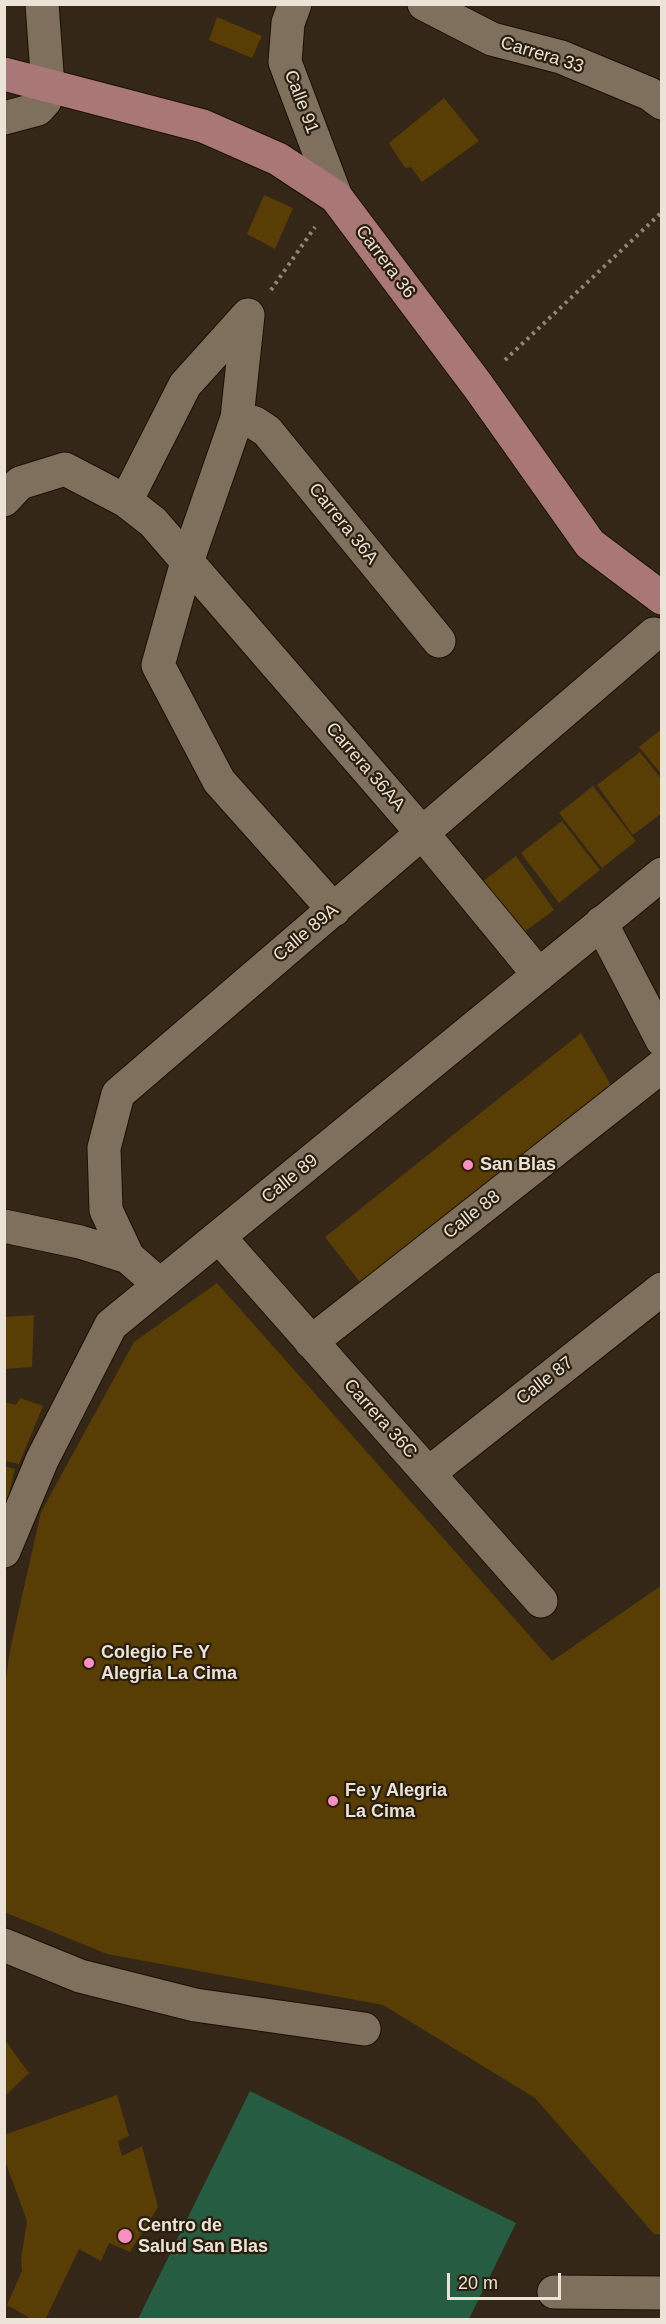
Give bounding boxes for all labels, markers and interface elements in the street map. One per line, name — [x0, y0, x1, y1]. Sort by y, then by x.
street label: Carrera 33 — [498, 32, 586, 78]
street label: Calle 91 — [279, 67, 323, 137]
street label: Carrera 36 — [350, 221, 420, 303]
street label: Carrera 36A — [304, 479, 382, 569]
street label: Carrera 36AA — [321, 718, 409, 816]
street label: Calle 89A — [269, 900, 343, 966]
street label: Calle 89 — [258, 1150, 322, 1208]
place label: San Blas — [480, 1154, 556, 1176]
marker: San Blas — [461, 1158, 475, 1172]
street label: Calle 88 — [439, 1186, 505, 1244]
street label: Calle 87 — [512, 1352, 578, 1410]
street label: Carrera 36C — [339, 1375, 421, 1463]
place label: Colegio Fe Y Alegria La Cima — [101, 1642, 237, 1684]
marker: Colegio Fe Y Alegria La Cima — [82, 1656, 96, 1670]
place label: Fe y Alegria La Cima — [345, 1780, 447, 1822]
marker: Fe y Alegria La Cima — [326, 1794, 340, 1808]
place label: Centro de Salud San Blas — [138, 2215, 268, 2258]
marker: Centro de Salud San Blas — [116, 2227, 134, 2245]
scale bar — [450, 2261, 564, 2299]
text: 20 m — [458, 2273, 498, 2293]

